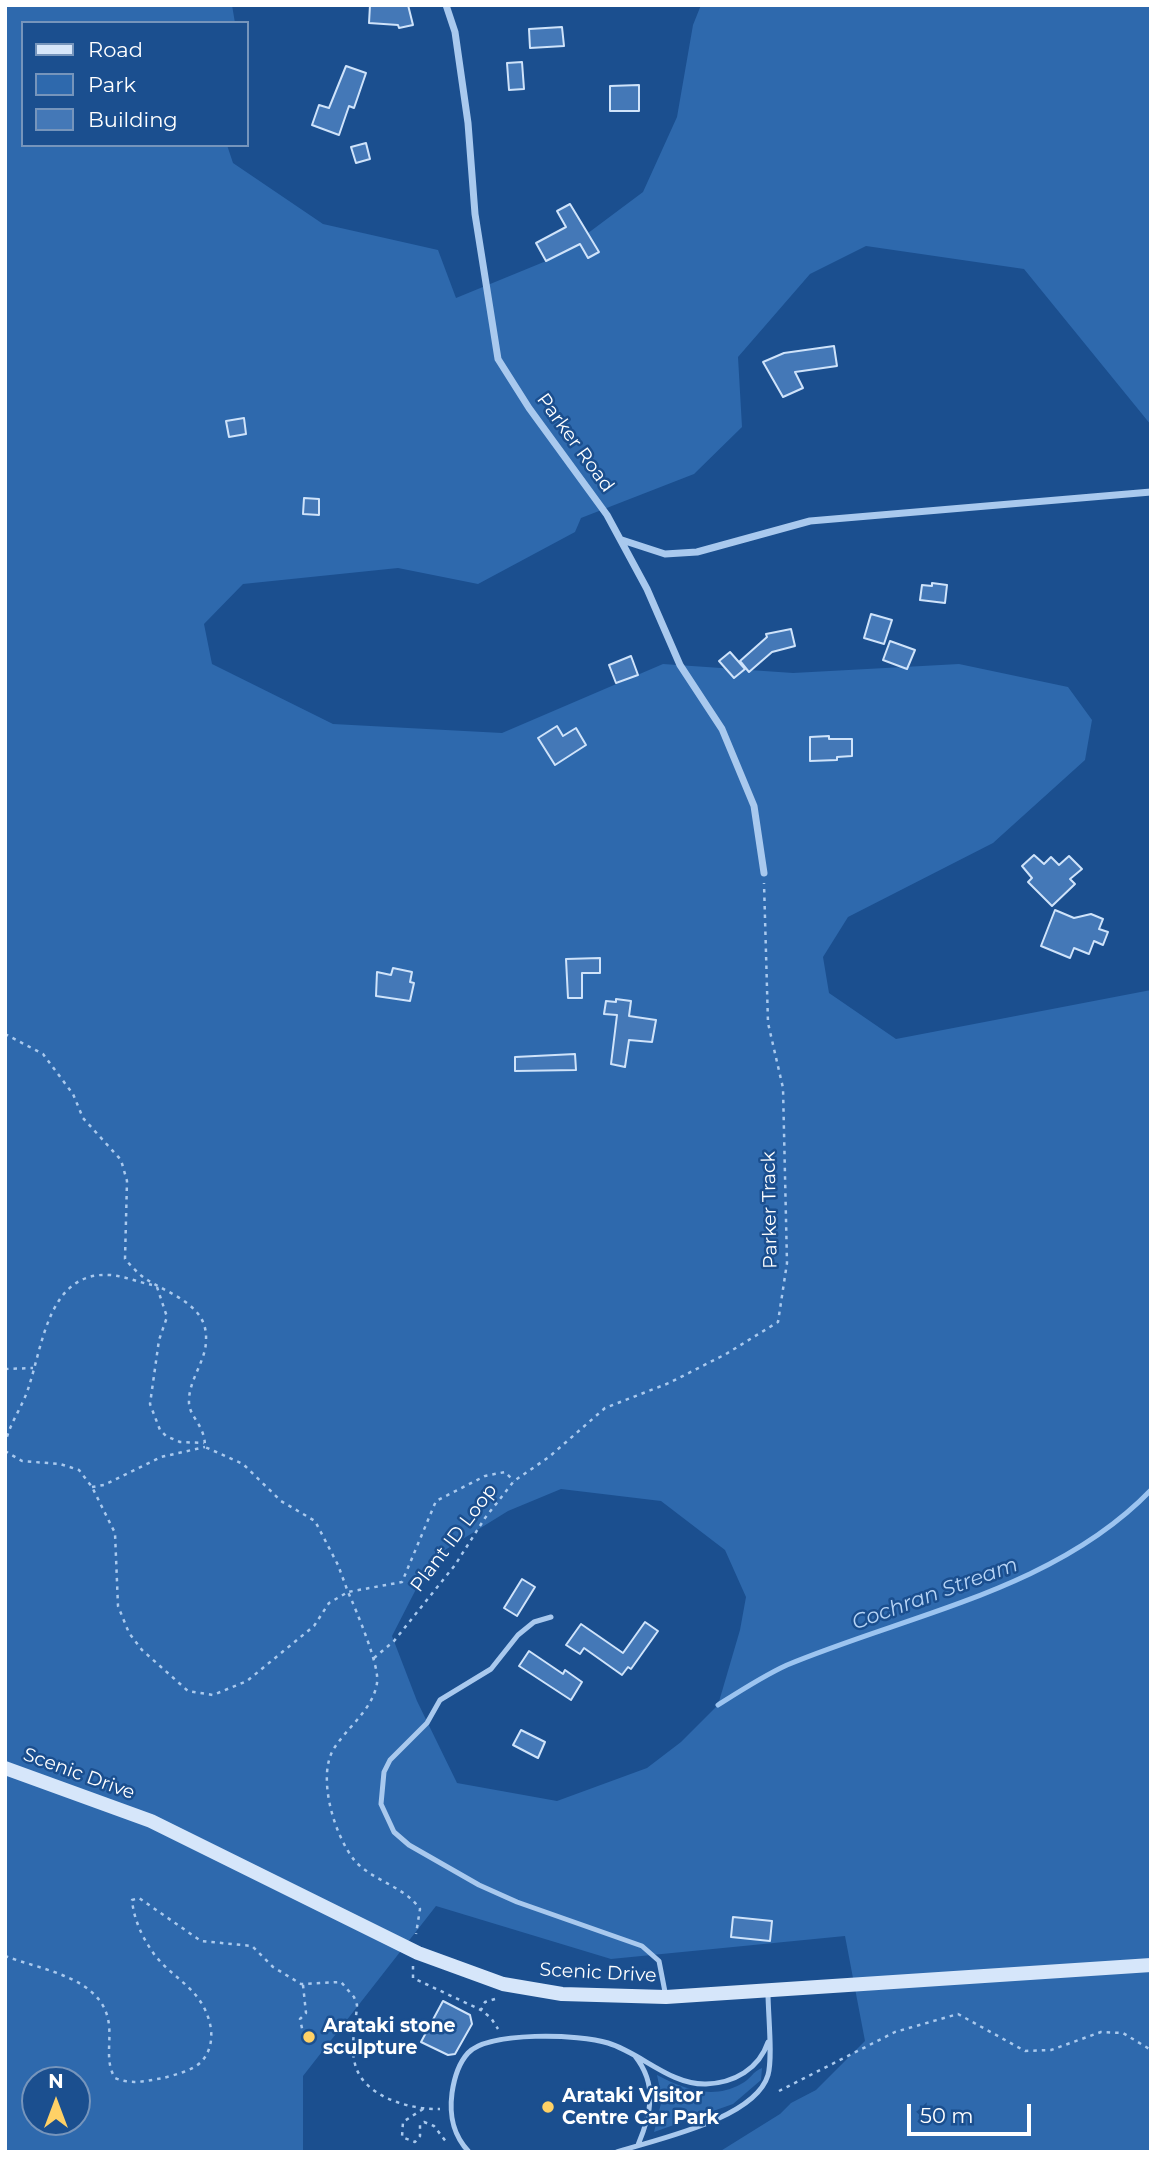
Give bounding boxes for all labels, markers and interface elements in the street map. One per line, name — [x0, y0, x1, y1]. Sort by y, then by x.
legend — [21, 21, 248, 147]
text: Road — [88, 37, 143, 62]
text: Park — [88, 72, 136, 97]
text: Building — [88, 107, 178, 132]
street label: Parker Road — [531, 389, 619, 497]
street label: Parker Track — [758, 1151, 782, 1269]
street label: Plant ID Loop — [406, 1479, 502, 1597]
water label: Cochran Stream — [849, 1552, 1021, 1636]
street label: Scenic Drive — [20, 1743, 138, 1805]
street label: Scenic Drive — [539, 1959, 657, 1987]
place label: Arataki stone sculpture — [323, 2015, 456, 2059]
marker: Arataki stone sculpture — [301, 2029, 317, 2045]
north arrow — [21, 2066, 91, 2136]
text: N — [48, 2070, 64, 2093]
place label: Arataki Visitor Centre Car Park — [562, 2085, 719, 2129]
scale bar — [911, 2090, 1035, 2134]
marker: Arataki Visitor Centre Car Park — [540, 2099, 556, 2115]
text: 50 m — [920, 2103, 974, 2128]

